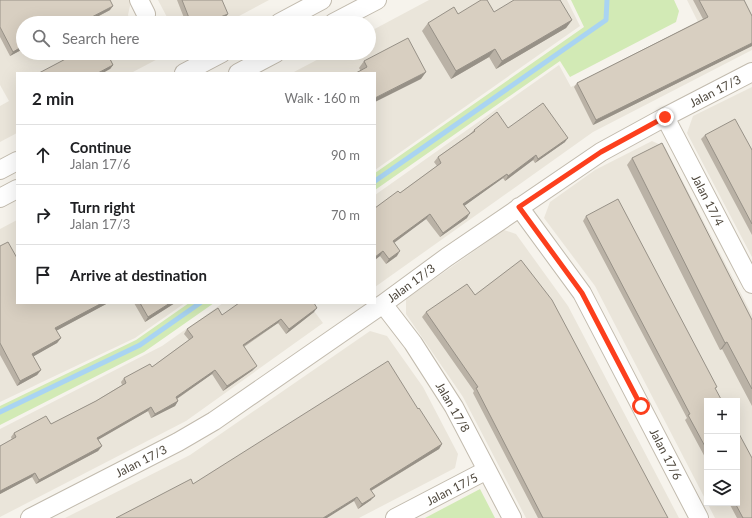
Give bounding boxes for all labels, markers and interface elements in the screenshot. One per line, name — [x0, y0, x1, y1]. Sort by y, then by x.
search box — [16, 16, 376, 60]
icon: search — [30, 27, 52, 49]
text: Search here — [62, 29, 139, 47]
street label: Jalan 17/3 — [687, 72, 743, 110]
text: 2 min — [32, 88, 74, 109]
text: Walk · 160 m — [284, 90, 360, 106]
route end — [656, 108, 674, 126]
text: Continue — [70, 138, 131, 156]
icon: ahead — [32, 144, 54, 166]
text: 90 m — [331, 147, 360, 163]
text: Jalan 17/6 — [70, 156, 130, 172]
street label: Jalan 17/4 — [689, 172, 727, 228]
text: Turn right — [70, 198, 135, 216]
icon: right — [32, 204, 54, 226]
text: 70 m — [331, 207, 360, 223]
text: Jalan 17/3 — [70, 216, 130, 232]
street label: Jalan 17/3 — [384, 261, 438, 305]
icon: arrive — [32, 264, 54, 286]
text: Arrive at destination — [70, 266, 207, 284]
street label: Jalan 17/8 — [433, 379, 473, 435]
route start — [632, 397, 650, 415]
map controls — [704, 398, 740, 506]
button: + — [704, 398, 740, 434]
street label: Jalan 17/6 — [647, 426, 685, 482]
button: − — [704, 434, 740, 470]
street label: Jalan 17/3 — [113, 442, 169, 480]
street label: Jalan 17/5 — [424, 470, 480, 508]
button: layers — [704, 470, 740, 506]

